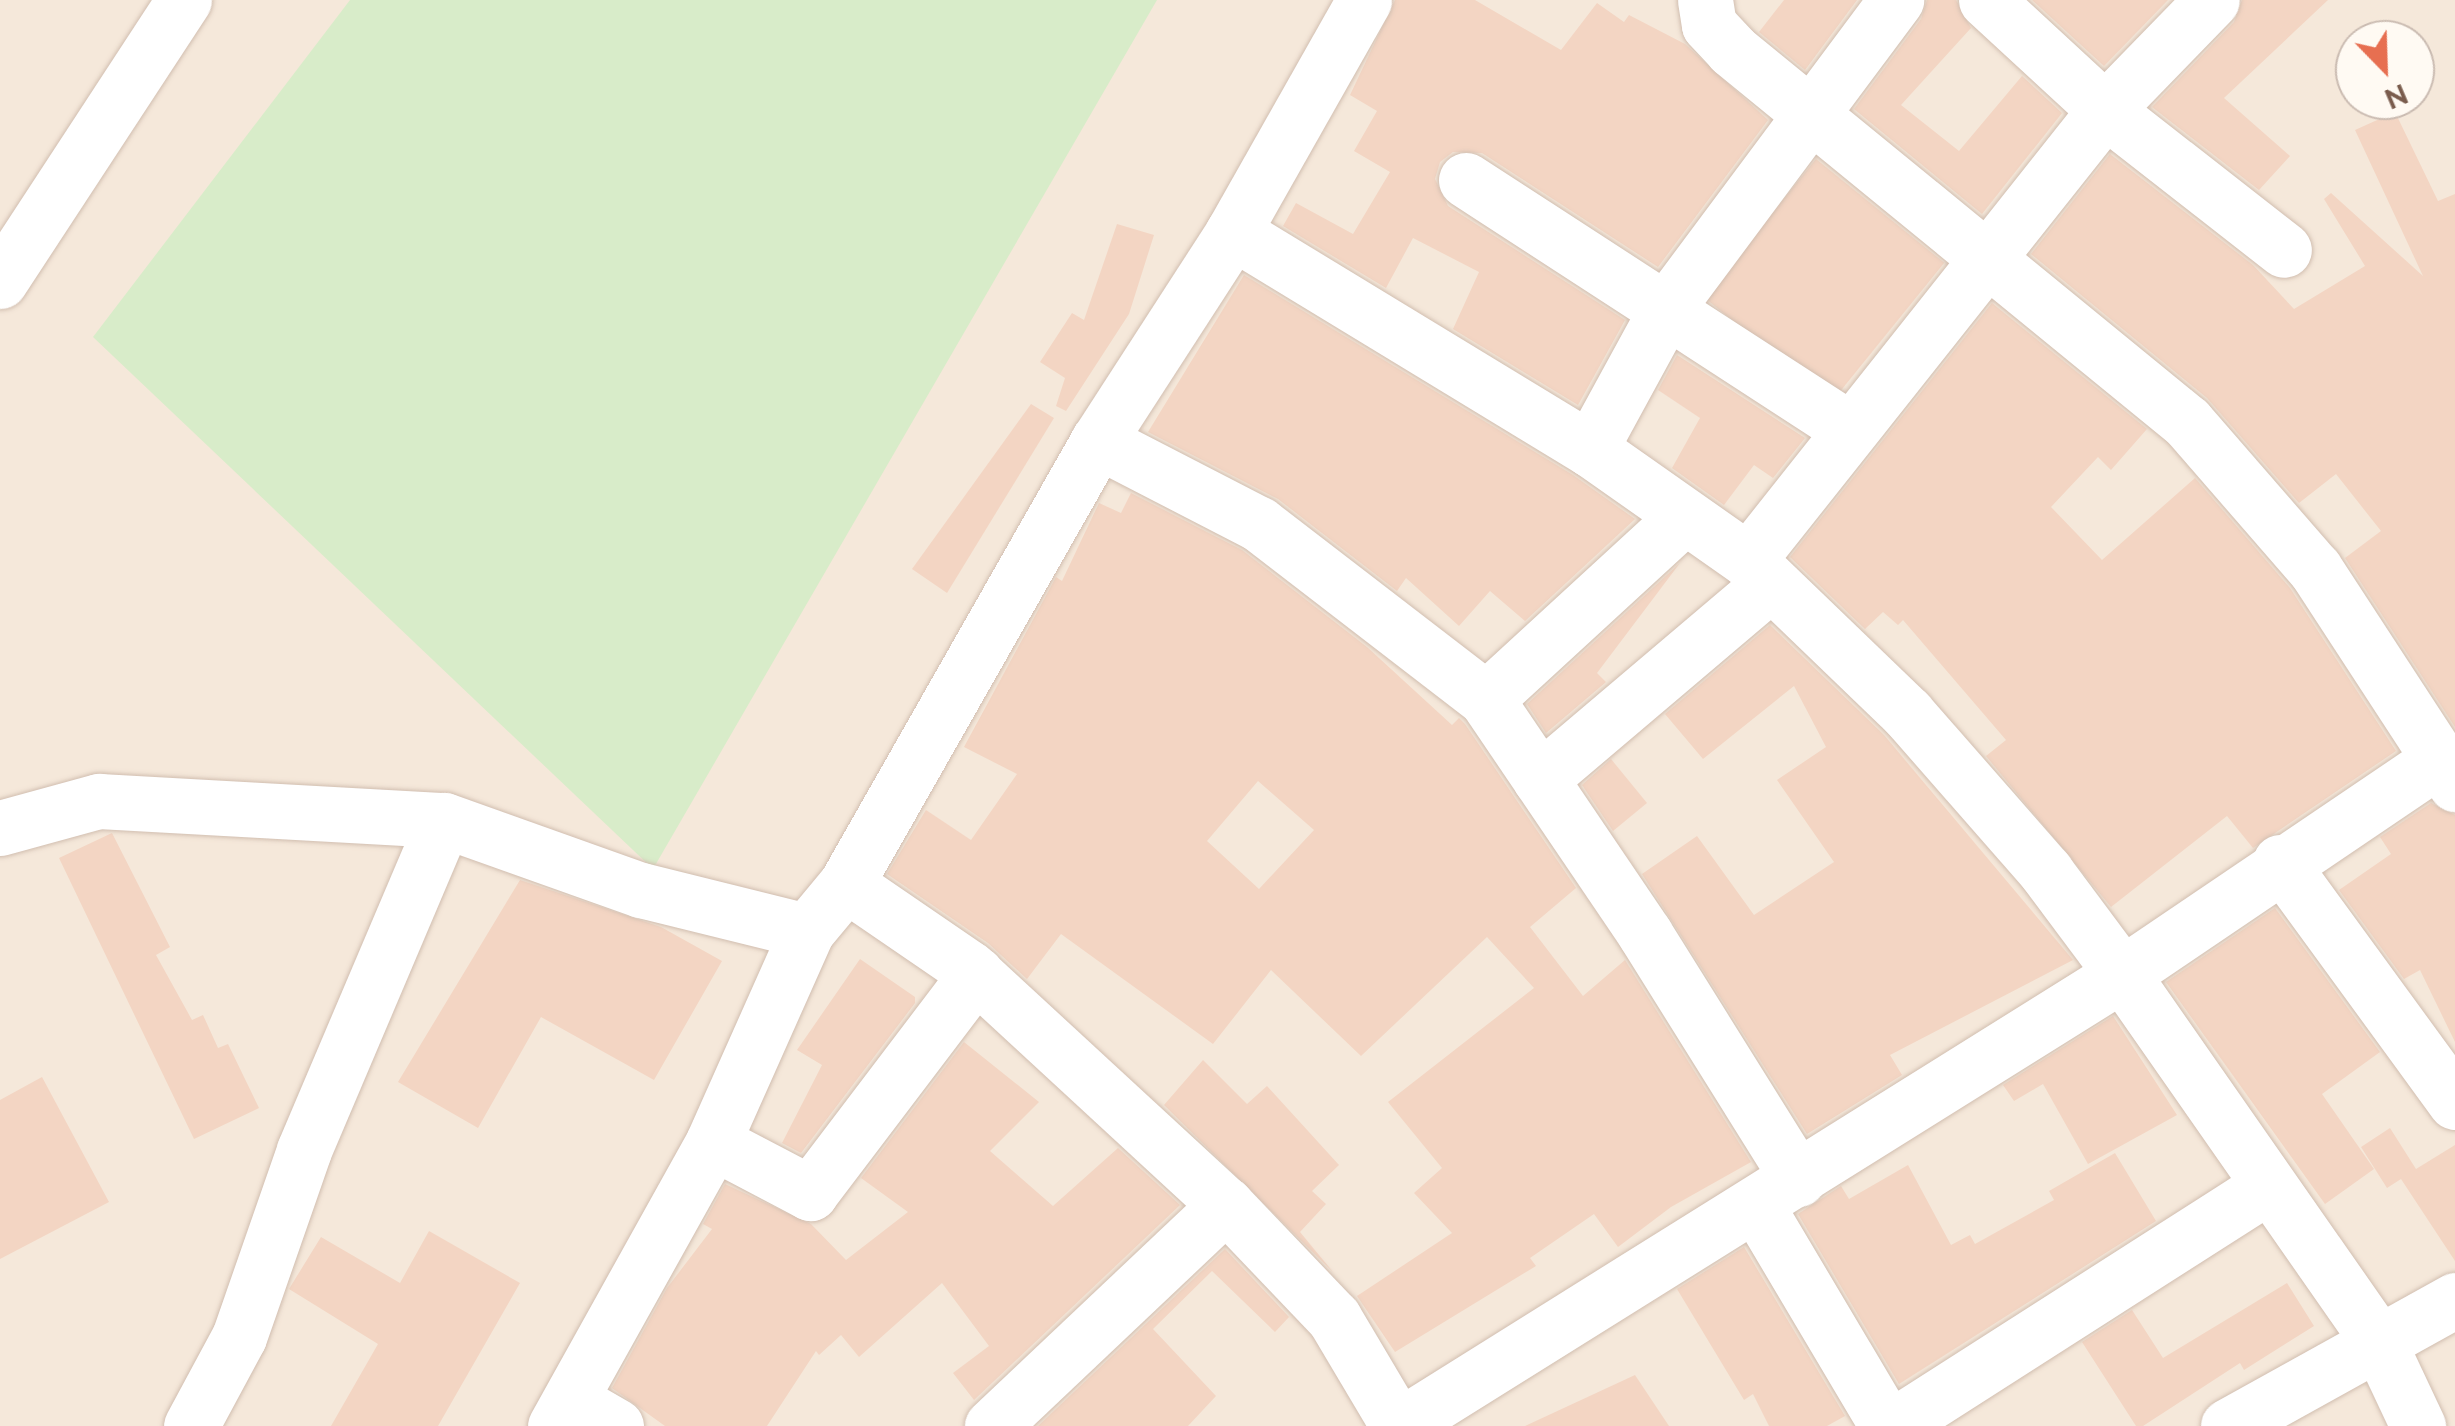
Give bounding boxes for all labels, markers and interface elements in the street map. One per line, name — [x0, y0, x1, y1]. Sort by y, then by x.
north arrow — [2335, 20, 2435, 120]
text: N — [2380, 77, 2412, 116]

